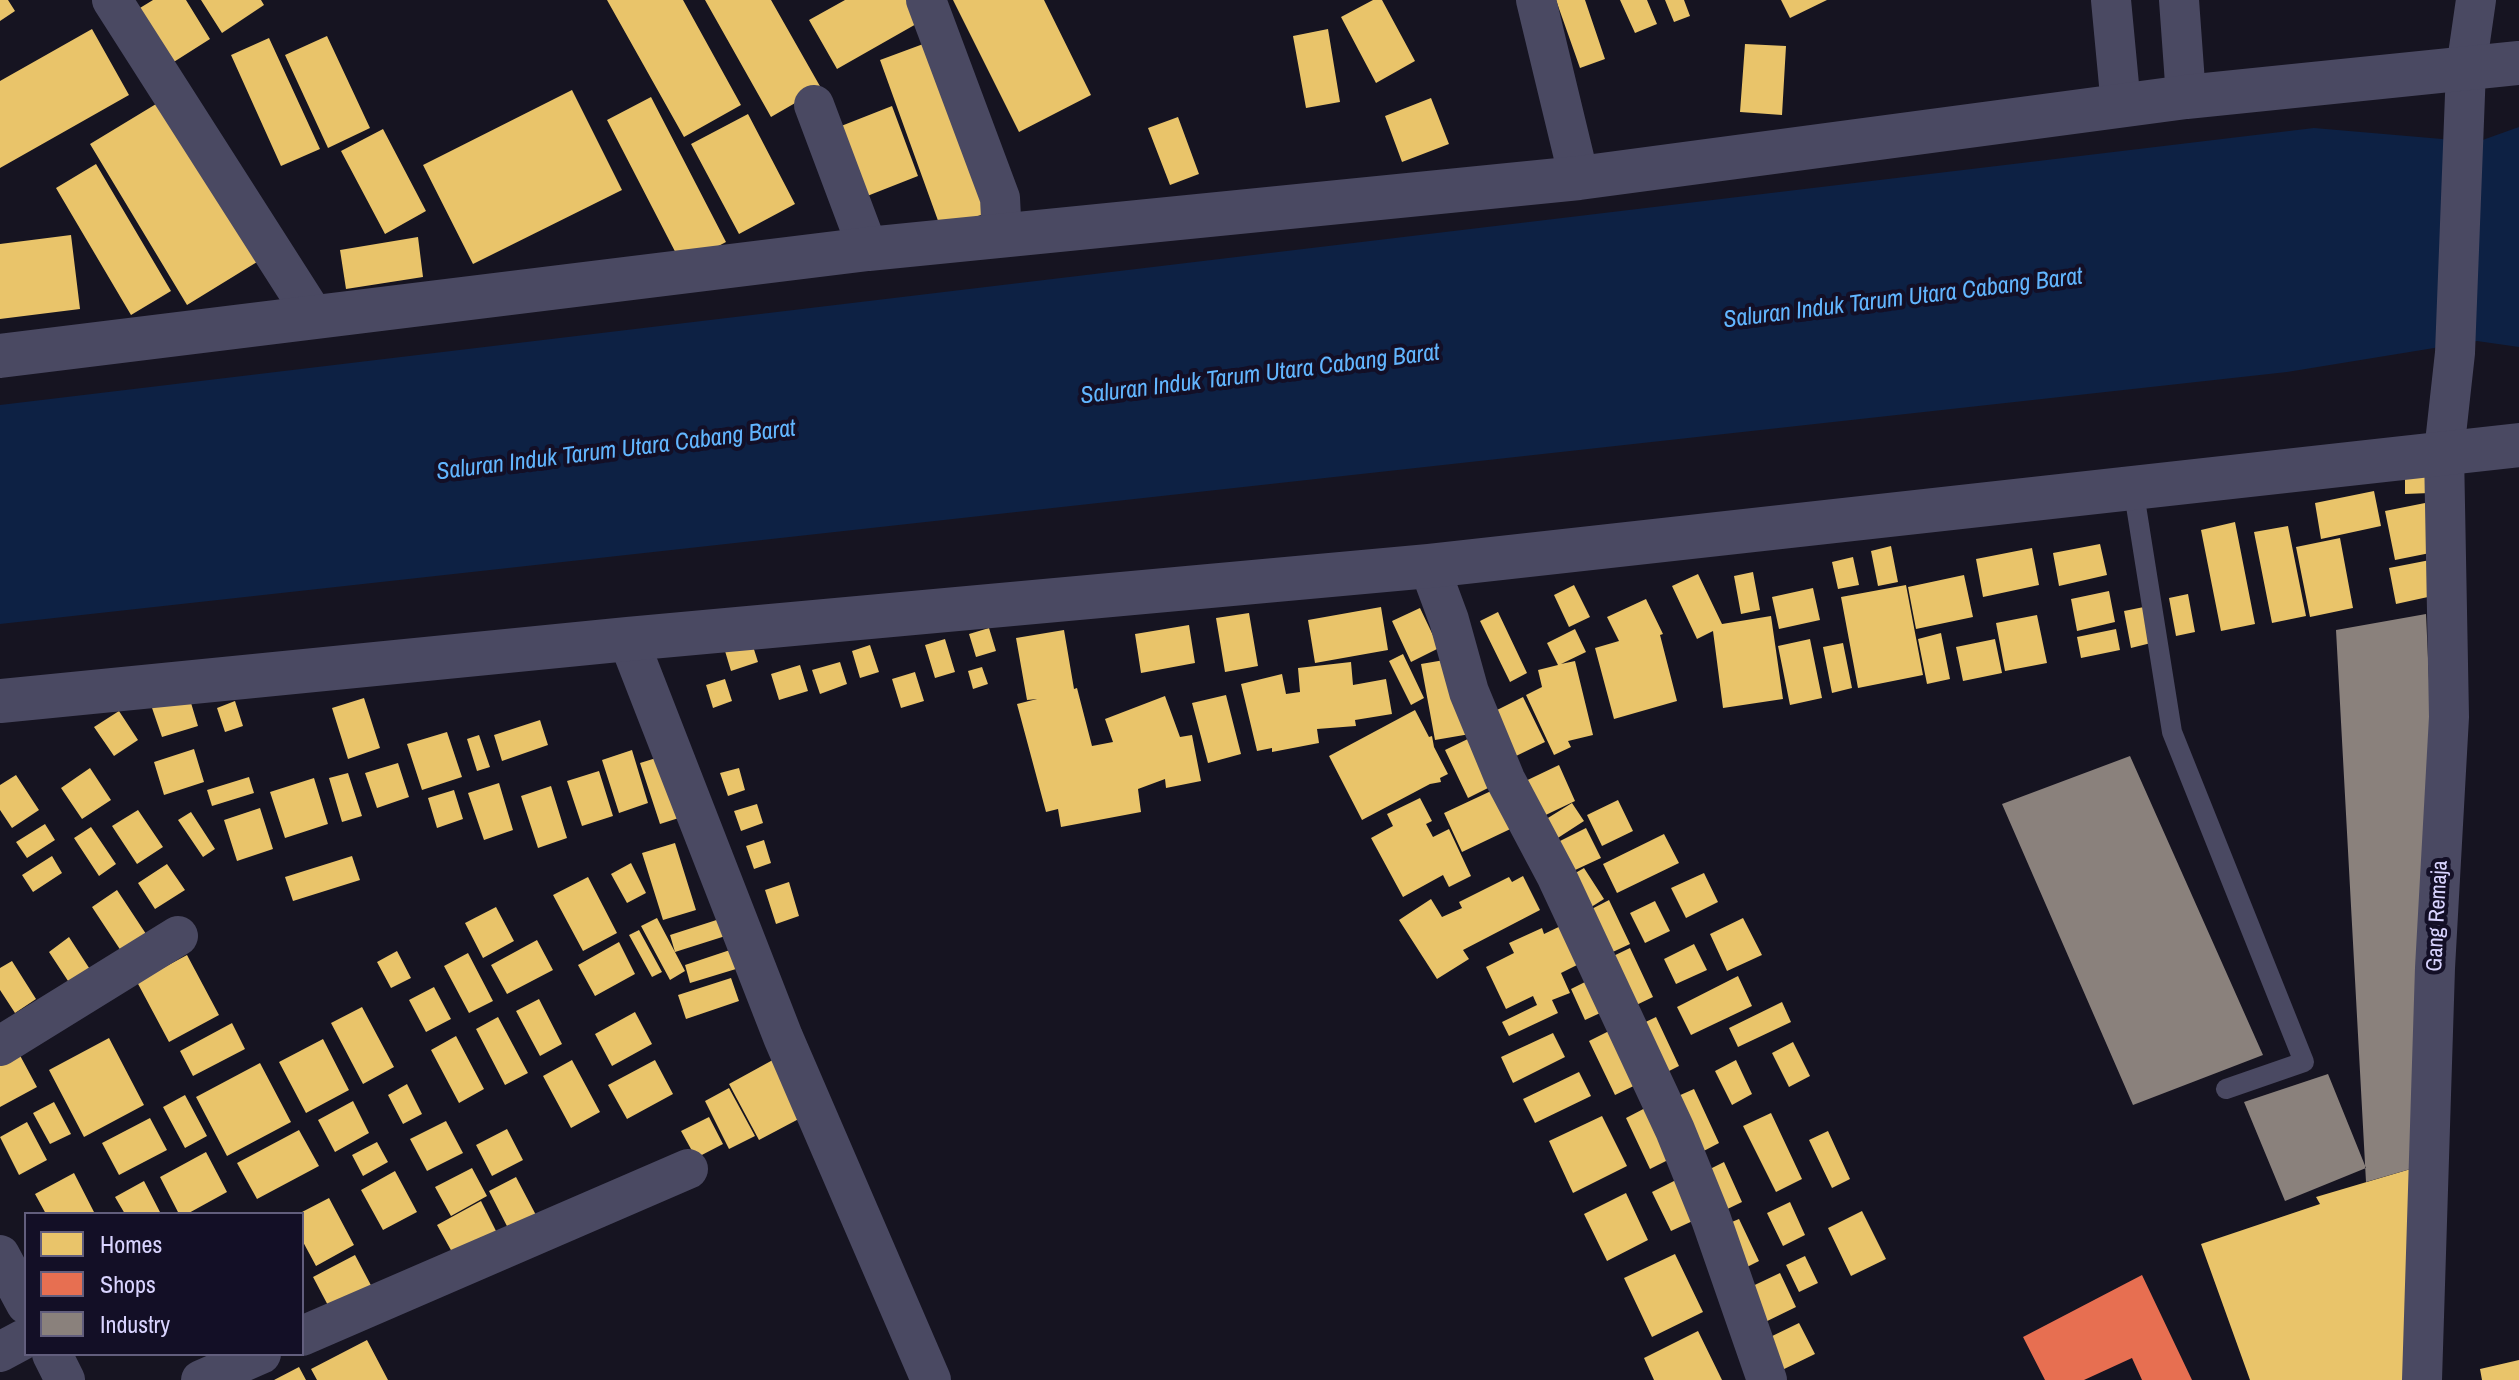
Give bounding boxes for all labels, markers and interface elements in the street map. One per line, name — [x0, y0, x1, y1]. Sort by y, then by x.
water label: Saluran Induk Tarum Utara Cabang Barat — [1722, 263, 2084, 335]
water label: Saluran Induk Tarum Utara Cabang Barat — [1079, 339, 1441, 411]
water label: Saluran Induk Tarum Utara Cabang Barat — [435, 415, 797, 487]
street label: Gang Remaja — [2422, 860, 2454, 972]
legend — [24, 1212, 304, 1356]
text: Homes — [100, 1228, 162, 1260]
text: Shops — [100, 1268, 156, 1300]
text: Industry — [100, 1308, 170, 1340]

